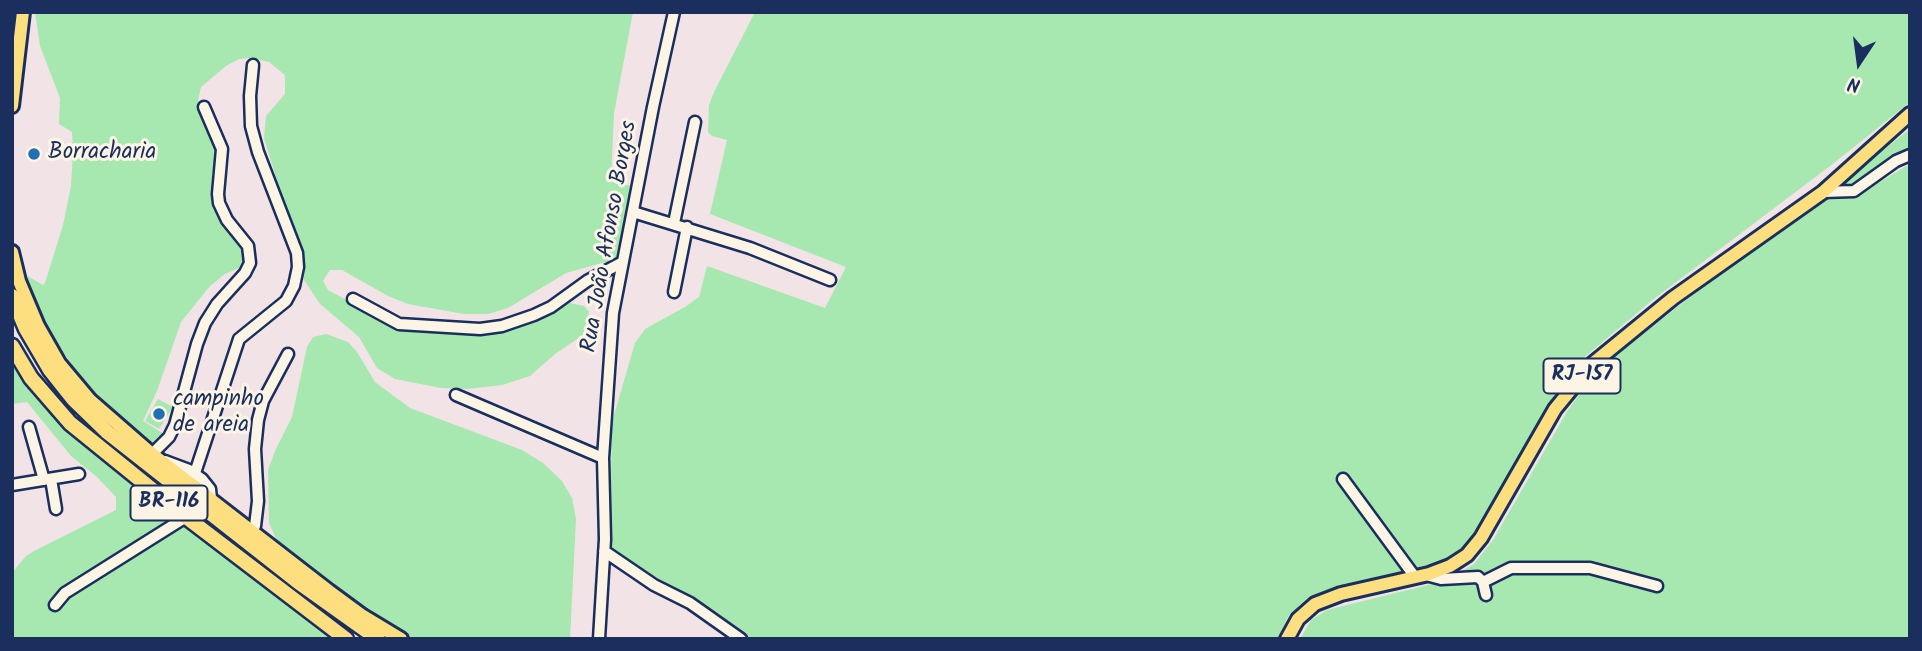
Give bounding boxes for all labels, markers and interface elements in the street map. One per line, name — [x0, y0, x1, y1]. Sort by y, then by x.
north arrow — [1824, 28, 1894, 98]
text: N — [1845, 67, 1863, 99]
street label: Rua João Afonso Borges — [577, 119, 645, 355]
place label: Borracharia — [48, 140, 156, 168]
marker: Borracharia — [26, 146, 42, 162]
road number: RJ-157 — [1544, 358, 1620, 394]
place label: campinho de areia — [173, 387, 264, 441]
marker: campinho de areia — [151, 406, 167, 422]
road number: BR-116 — [130, 486, 208, 520]

